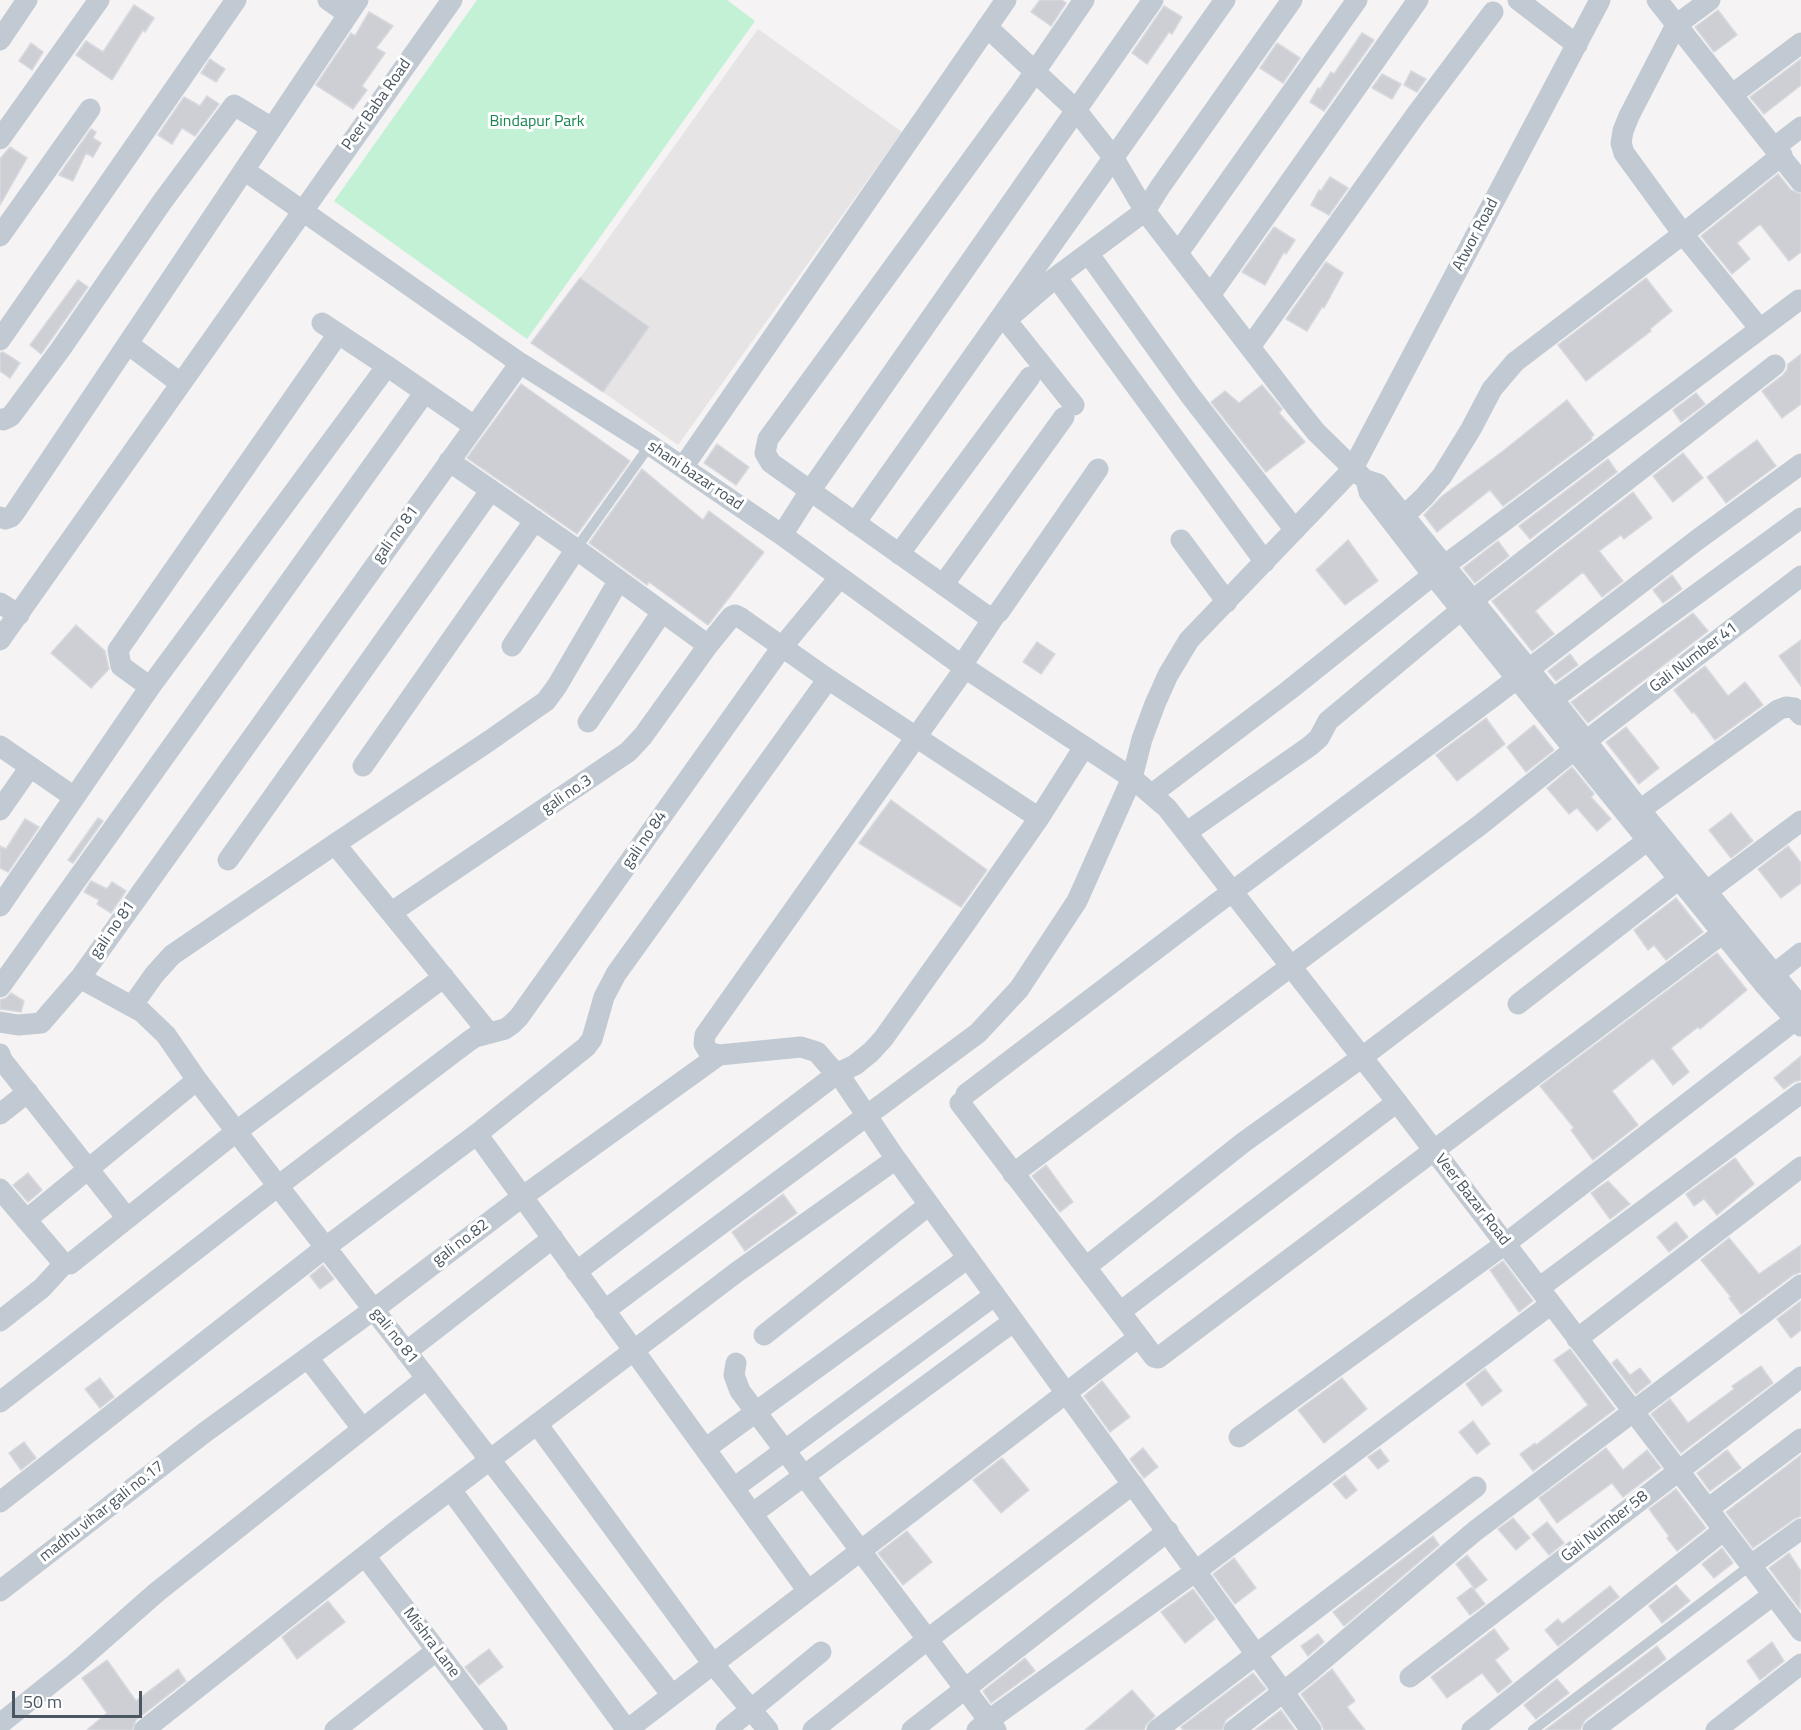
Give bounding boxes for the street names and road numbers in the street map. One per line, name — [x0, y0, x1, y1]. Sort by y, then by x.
street label: Peer Baba Road — [338, 56, 416, 154]
street label: Atwor Road — [1449, 196, 1503, 274]
street label: shani bazar road — [644, 437, 746, 515]
street label: gali no 81 — [369, 503, 423, 567]
street label: Gali Number 41 — [1646, 619, 1742, 697]
street label: gali no.3 — [538, 771, 596, 819]
street label: gali no 84 — [618, 808, 672, 872]
street label: gali no 81 — [86, 898, 140, 962]
street label: Veer Bazar Road — [1430, 1150, 1514, 1250]
street label: gali no.82 — [429, 1216, 493, 1270]
street label: gali no 81 — [366, 1304, 422, 1368]
street label: madhu vihar gali no.17 — [36, 1457, 168, 1567]
street label: Gali Number 58 — [1558, 1487, 1652, 1567]
street label: Mishra Lane — [399, 1604, 463, 1682]

